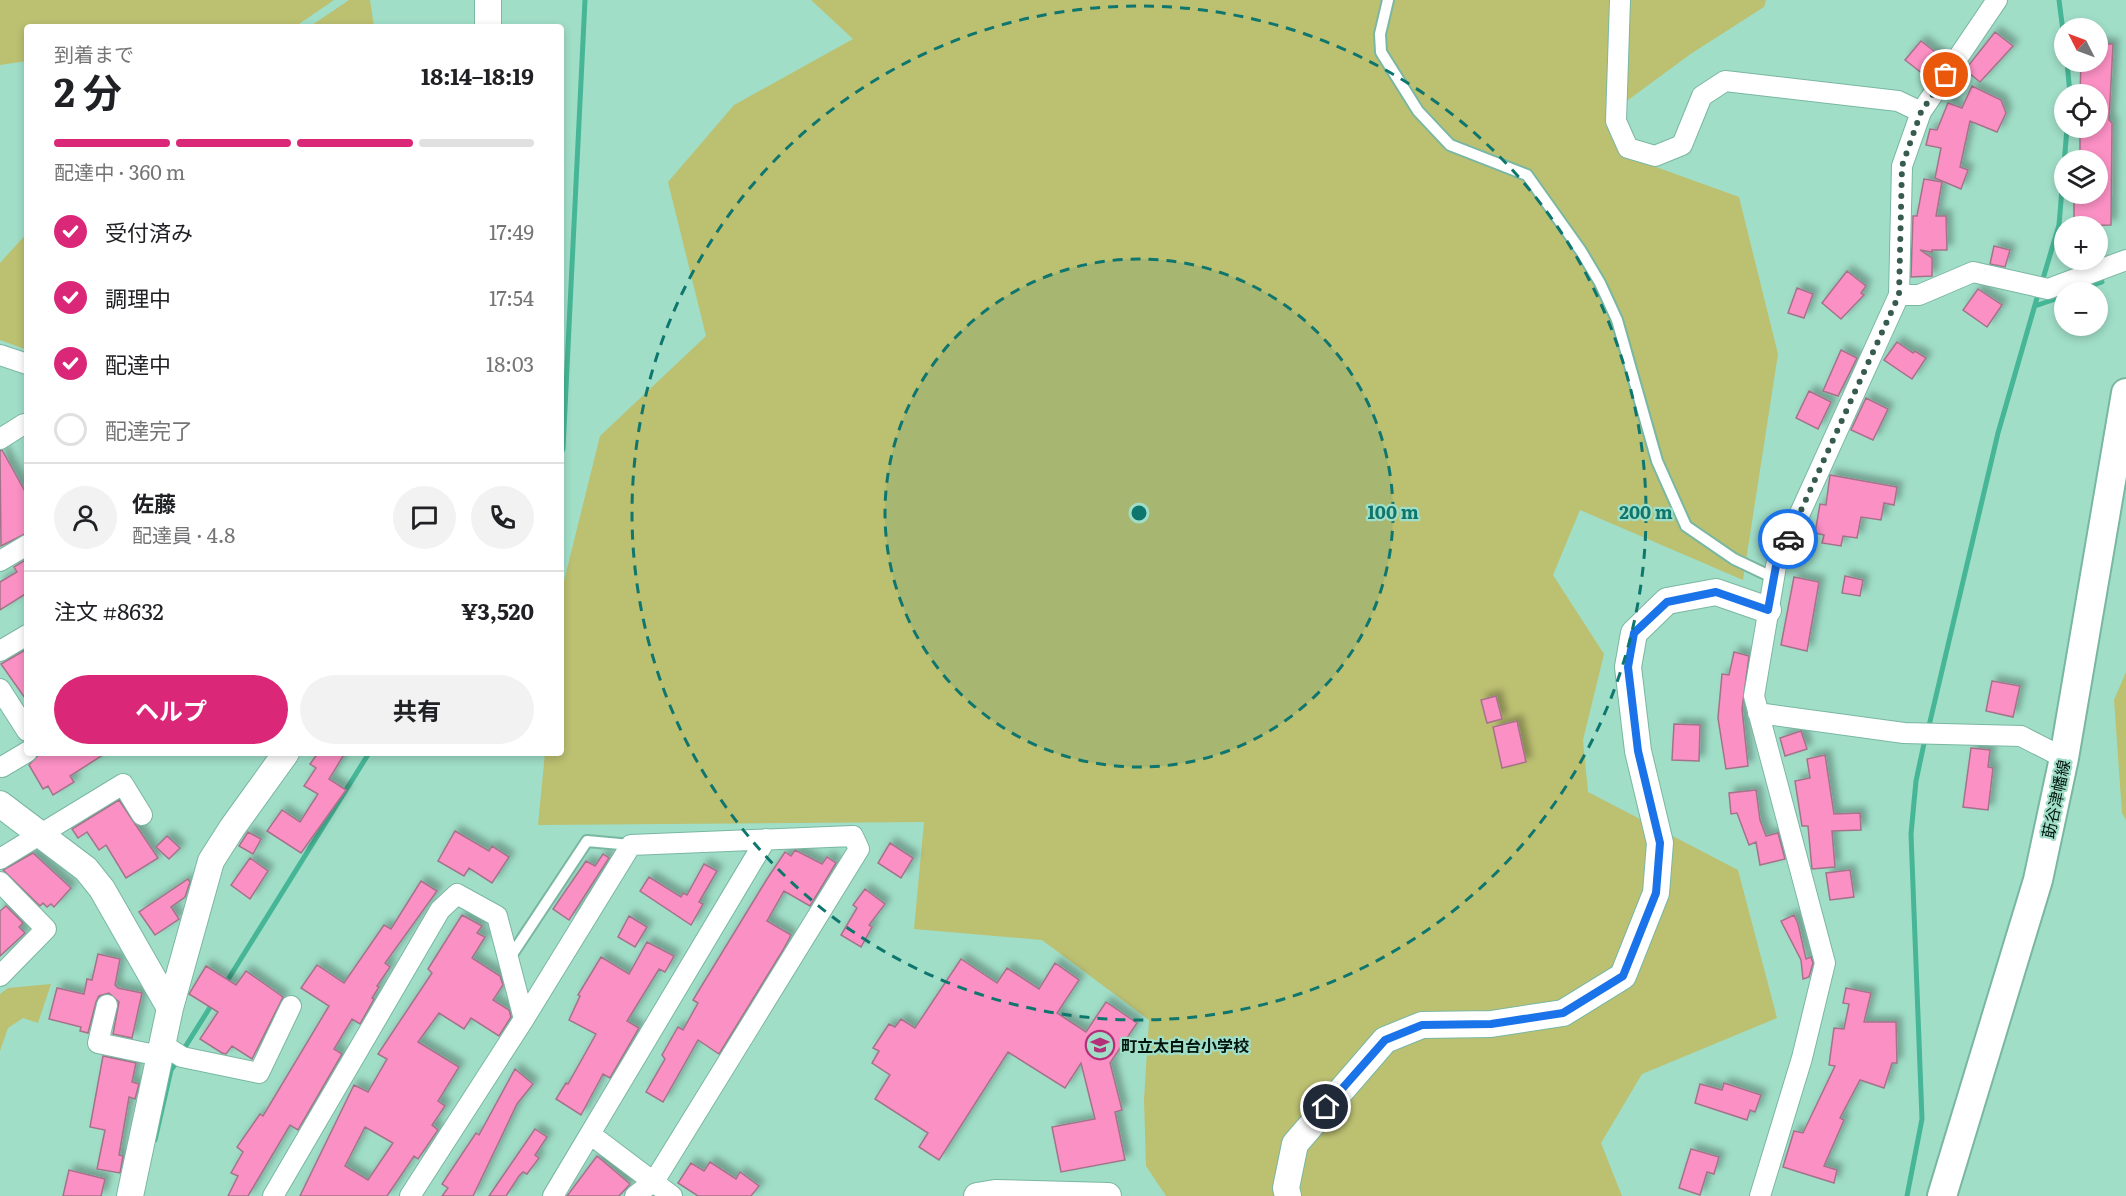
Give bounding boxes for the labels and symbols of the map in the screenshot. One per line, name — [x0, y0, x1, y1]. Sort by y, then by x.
north arrow — [2054, 18, 2108, 72]
pin — [1920, 49, 1971, 100]
text: 100 m — [1367, 498, 1419, 525]
text: 200 m — [1619, 498, 1673, 525]
centre of rings — [1129, 503, 1149, 523]
courier — [1758, 509, 1818, 569]
street label: 莇谷津幡線 — [2035, 757, 2075, 841]
school or university icon: 町立太白台小学校 — [1084, 1029, 1116, 1061]
place label: 町立太白台小学校 — [1121, 1033, 1249, 1057]
pin — [1300, 1081, 1351, 1132]

